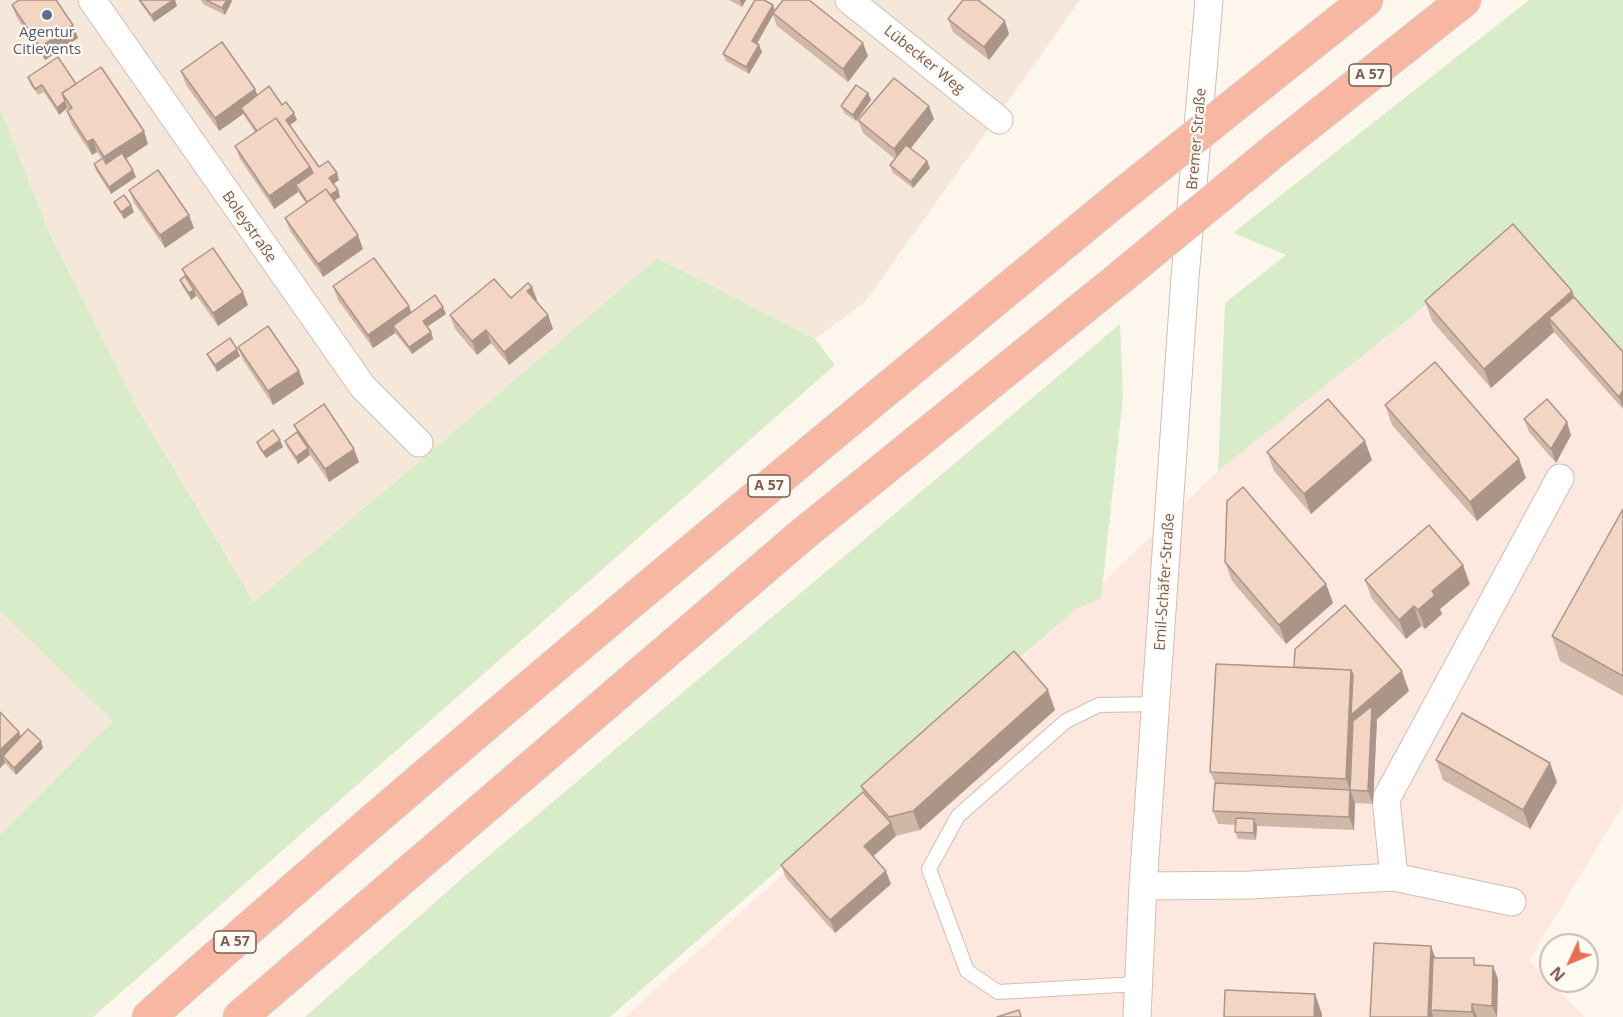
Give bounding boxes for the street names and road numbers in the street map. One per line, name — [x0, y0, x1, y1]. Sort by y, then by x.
street label: Lübecker Weg — [880, 22, 968, 98]
road number: A 57 — [1349, 64, 1391, 86]
street label: Bremer Straße — [1184, 87, 1210, 191]
street label: Boleystraße — [218, 188, 280, 266]
road number: A 57 — [748, 475, 790, 497]
street label: Emil-Schäfer-Straße — [1151, 513, 1179, 651]
road number: A 57 — [214, 931, 256, 953]

